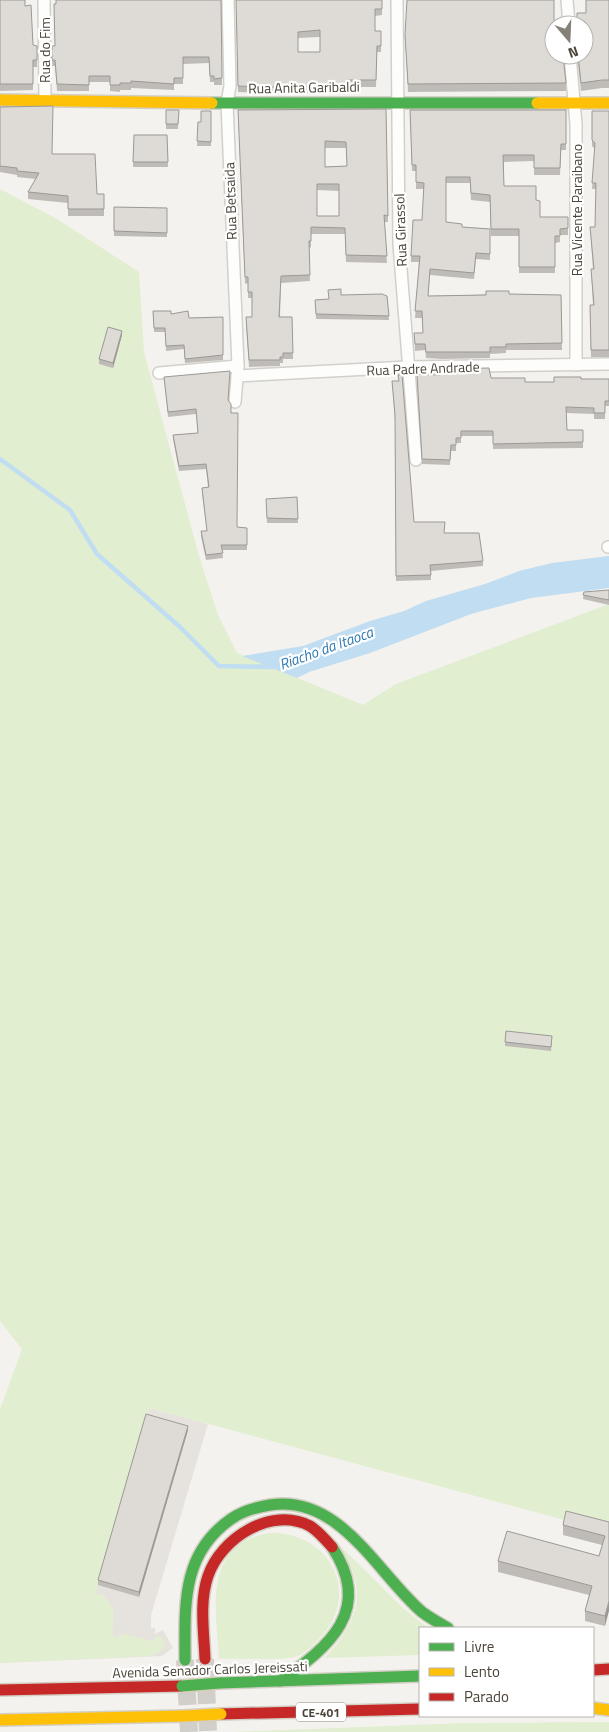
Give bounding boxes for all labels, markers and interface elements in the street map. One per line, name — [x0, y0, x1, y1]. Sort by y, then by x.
north arrow — [544, 15, 594, 65]
street label: Rua do Fim — [34, 17, 55, 83]
text: N — [565, 41, 581, 64]
street label: Rua Anita Garibaldi — [248, 76, 360, 98]
street label: Rua Vicente Paraibano — [566, 144, 587, 276]
street label: Rua Betsaida — [218, 162, 242, 240]
street label: Rua Girassol — [388, 193, 412, 267]
street label: Rua Padre Andrade — [366, 356, 480, 380]
water label: Riacho da Itaoca — [276, 620, 377, 676]
legend — [419, 1627, 594, 1717]
text: Livre — [464, 1635, 494, 1658]
street label: Avenida Senador Carlos Jereissati — [112, 1655, 308, 1683]
text: Lento — [464, 1660, 500, 1683]
text: Parado — [464, 1685, 509, 1708]
road number: CE-401 — [296, 1702, 346, 1721]

